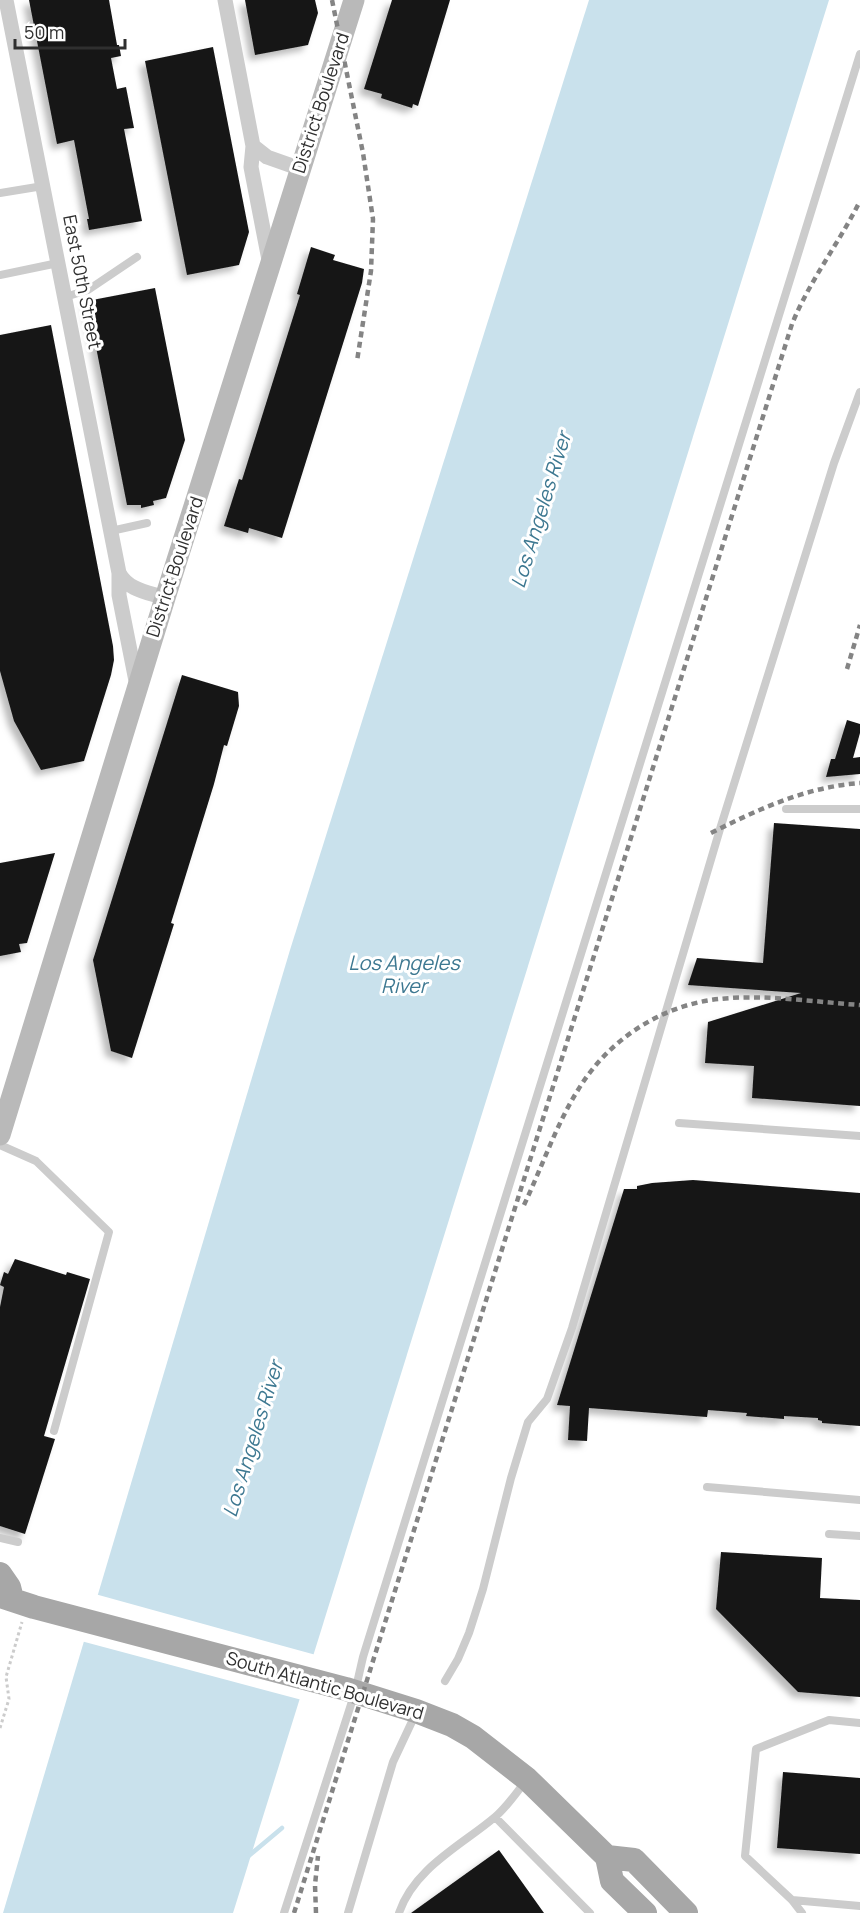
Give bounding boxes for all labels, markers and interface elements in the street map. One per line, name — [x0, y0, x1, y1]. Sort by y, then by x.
scale bar — [15, 12, 124, 50]
text: 50 m — [24, 20, 64, 44]
street label: District Boulevard — [286, 29, 354, 176]
street label: East 50th Street — [58, 213, 108, 351]
water label: Los Angeles River — [504, 426, 578, 591]
street label: District Boulevard — [140, 493, 208, 640]
water label: Los Angeles River — [348, 949, 461, 999]
water label: Los Angeles River — [216, 1355, 290, 1520]
street label: South Atlantic Boulevard — [224, 1645, 427, 1725]

